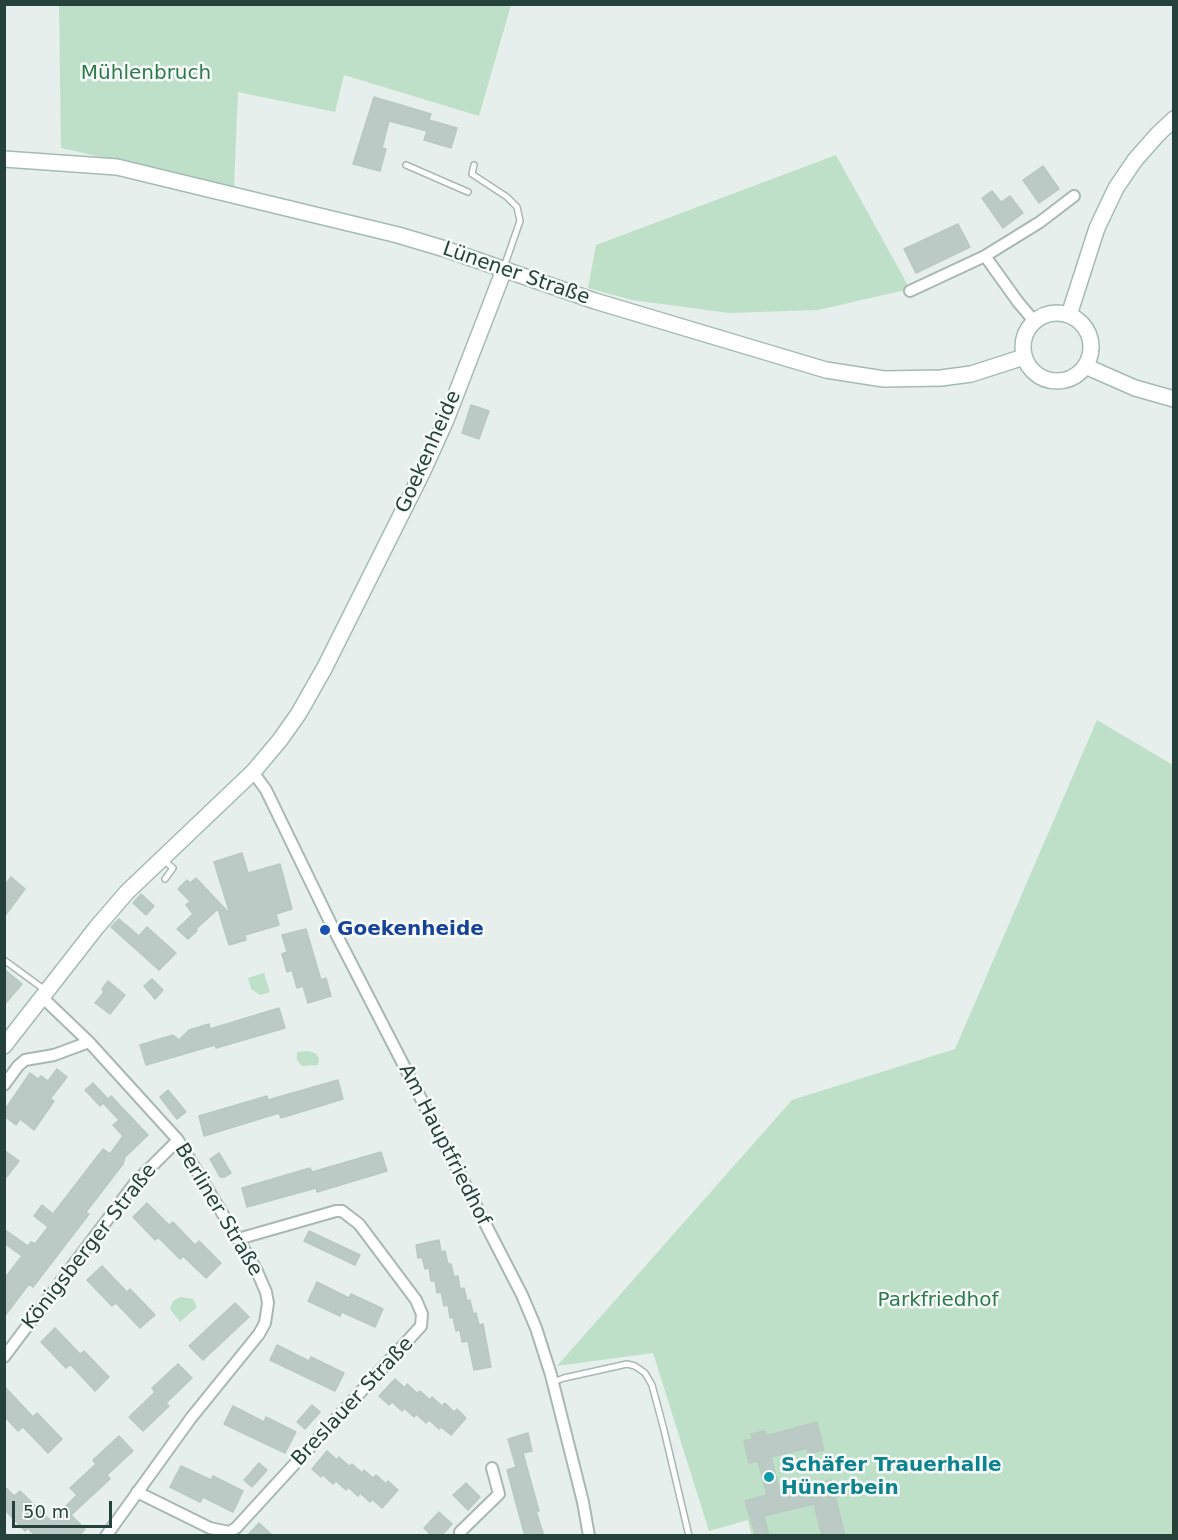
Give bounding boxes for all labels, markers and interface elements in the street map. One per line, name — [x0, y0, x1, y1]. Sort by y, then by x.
park label: Mühlenbruch — [81, 62, 211, 86]
street label: Lünener Straße — [439, 238, 593, 310]
street label: Goekenheide — [391, 387, 467, 517]
place label: Goekenheide — [337, 918, 484, 942]
marker: Goekenheide — [318, 923, 332, 937]
street label: Am Hauptfriedhof — [393, 1060, 495, 1230]
street label: Berliner Straße — [169, 1139, 267, 1281]
street label: Königsberger Straße — [18, 1159, 162, 1335]
park label: Parkfriedhof — [878, 1289, 998, 1313]
street label: Breslauer Straße — [287, 1333, 419, 1471]
place label: Schäfer Trauerhalle Hünerbein — [781, 1454, 1002, 1501]
marker: Schäfer Trauerhalle Hünerbein — [762, 1470, 776, 1484]
scale bar — [15, 1489, 116, 1527]
text: 50 m — [23, 1501, 69, 1522]

